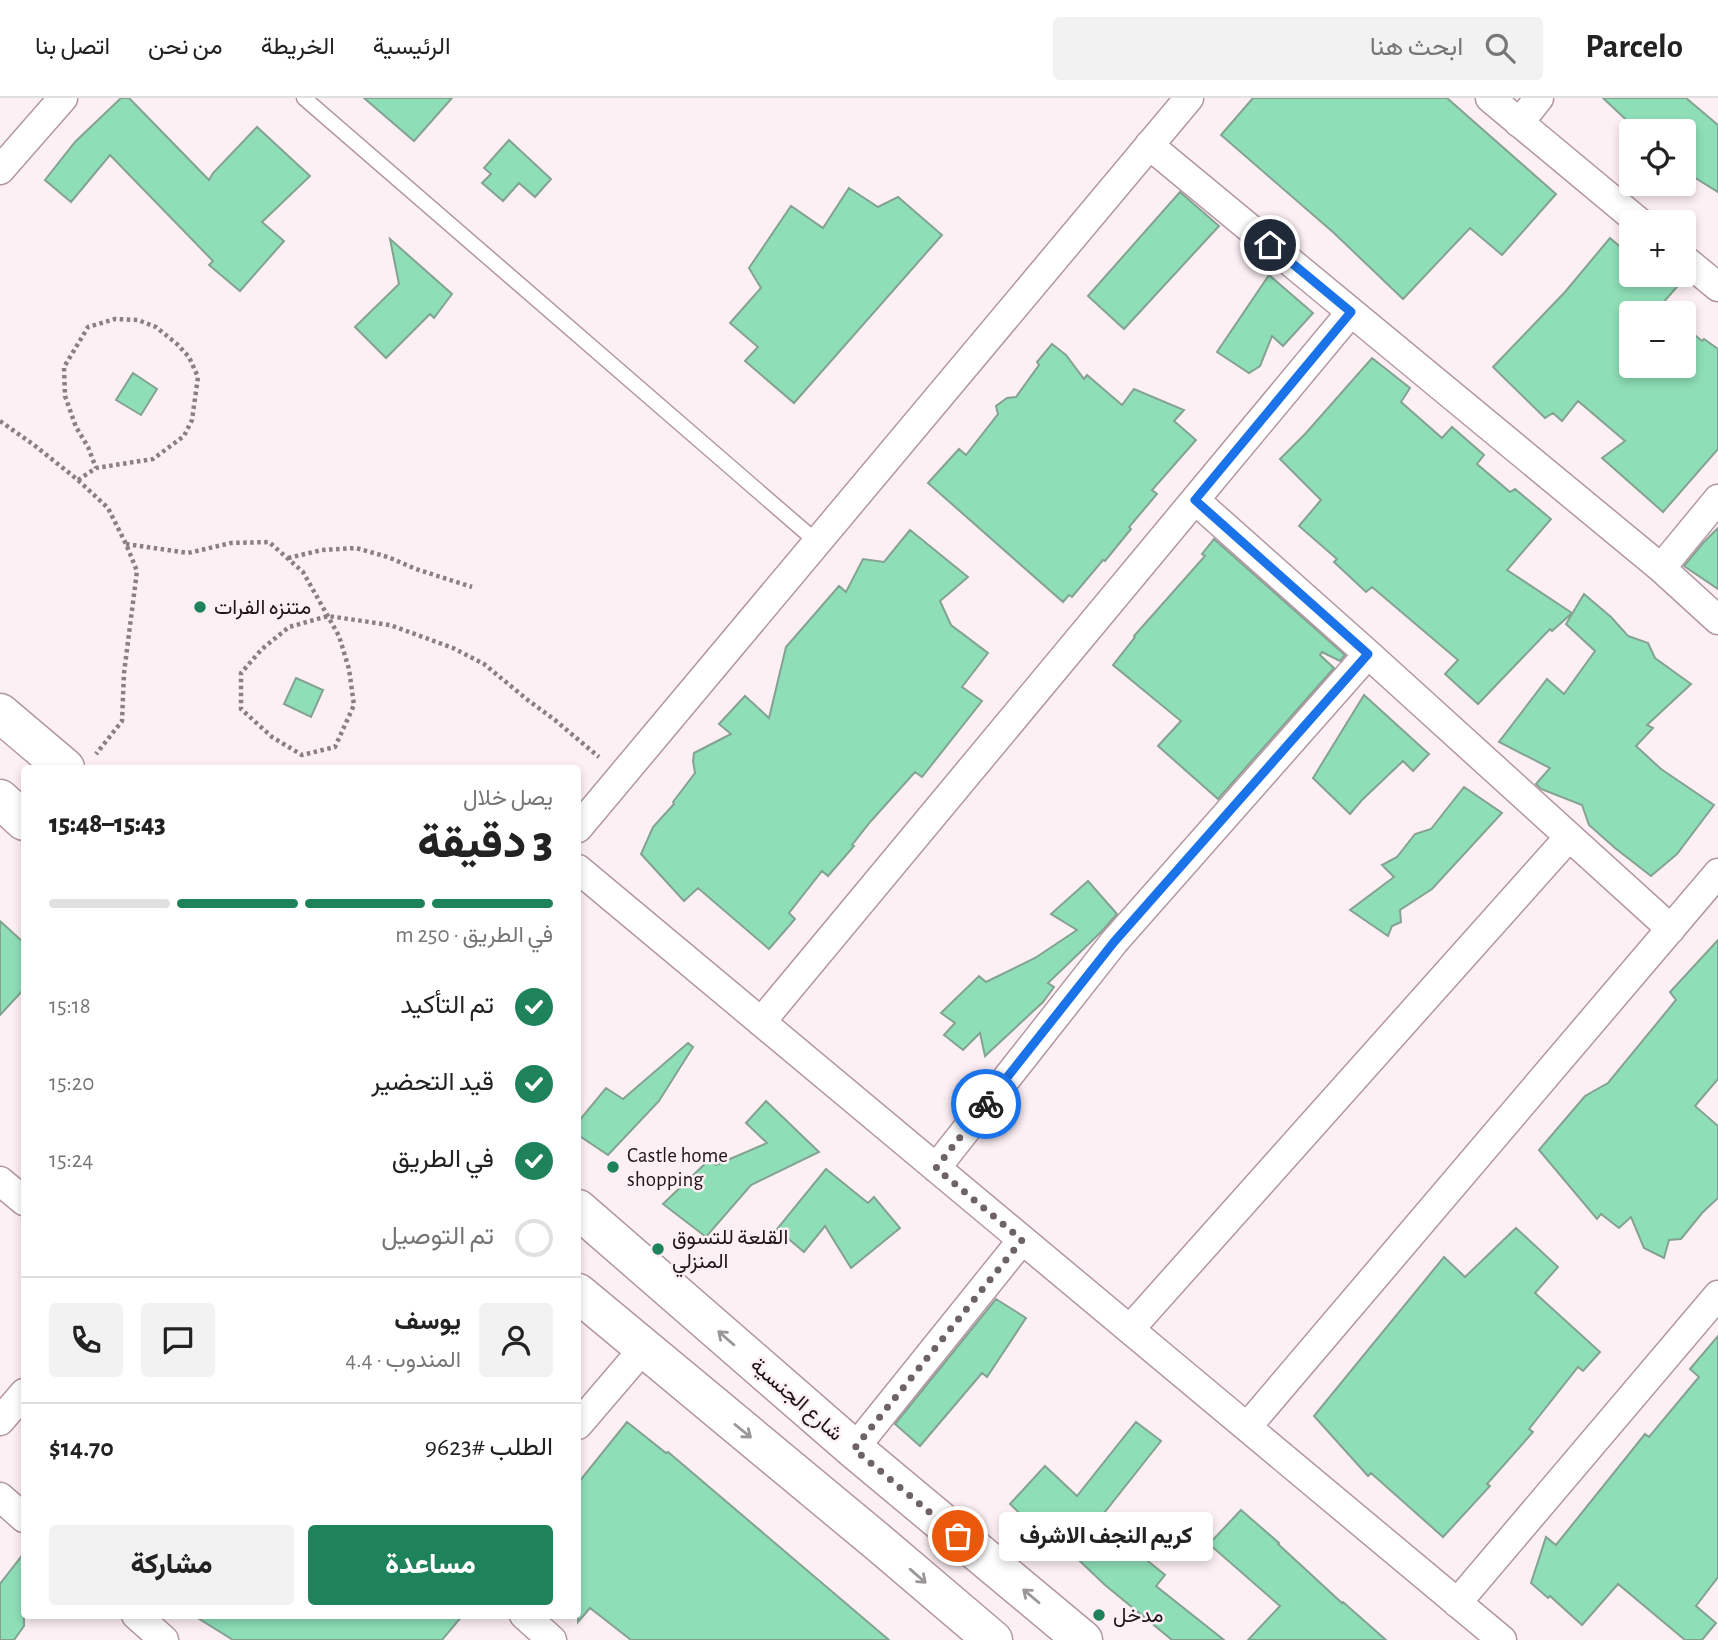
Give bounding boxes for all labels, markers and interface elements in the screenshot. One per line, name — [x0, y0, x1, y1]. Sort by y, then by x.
search box — [1053, 17, 1543, 80]
icon: search — [1481, 29, 1519, 67]
text: Parcelo — [1585, 31, 1683, 64]
text: ابحث هنا — [1370, 34, 1463, 60]
text: اتصل بنا — [35, 35, 110, 59]
text: من نحن — [148, 35, 223, 59]
text: الخريطة — [261, 35, 335, 59]
text: الرئيسية — [373, 35, 450, 59]
map controls — [1619, 119, 1696, 378]
button: locate — [1619, 119, 1696, 196]
button: + — [1619, 210, 1696, 287]
pin — [1240, 215, 1300, 275]
icon: home — [1251, 226, 1289, 264]
button: − — [1619, 301, 1696, 378]
place label: متنزه الفرات — [214, 597, 311, 620]
marker: متنزه الفرات — [192, 599, 208, 615]
text: يصل خلال — [463, 787, 553, 810]
text: 15:43–15:48 — [49, 811, 166, 837]
text: 3 دقيقة — [417, 820, 553, 866]
text: في الطريق · 250 m — [395, 924, 553, 947]
icon: check — [515, 988, 553, 1026]
text: تم التأكيد — [400, 992, 494, 1018]
text: 15:18 — [49, 995, 91, 1018]
icon: check — [515, 1065, 553, 1103]
text: قيد التحضير — [371, 1069, 494, 1095]
courier — [951, 1069, 1021, 1139]
text: 15:20 — [49, 1072, 94, 1095]
icon: bike — [967, 1085, 1005, 1123]
icon: check — [515, 1142, 553, 1180]
place label: Castle home shopping — [627, 1145, 728, 1190]
text: في الطريق — [392, 1146, 494, 1172]
text: 15:24 — [49, 1149, 93, 1172]
marker: Castle home shopping — [605, 1159, 621, 1175]
text: تم التوصيل — [381, 1223, 494, 1249]
place label: القلعة للتسوق المنزلي — [672, 1227, 788, 1278]
marker: القلعة للتسوق المنزلي — [650, 1241, 666, 1257]
button: phone — [49, 1303, 123, 1377]
button: chat — [141, 1303, 215, 1377]
button: person — [479, 1303, 553, 1377]
text: يوسف — [394, 1308, 461, 1334]
one-way arrow — [718, 1330, 736, 1346]
text: المندوب · 4.4 — [345, 1349, 461, 1372]
street label: شارع الجنسية — [745, 1354, 847, 1447]
one-way arrow — [733, 1423, 751, 1438]
text: الطلب #9623 — [425, 1434, 553, 1460]
text: $14.70 — [49, 1435, 114, 1461]
pin — [928, 1506, 988, 1566]
callout: كريم النجف الاشرف — [1000, 1512, 1214, 1560]
icon: bag — [939, 1517, 977, 1555]
button: مشاركة — [49, 1525, 294, 1605]
button: مساعدة — [308, 1525, 553, 1605]
text: كريم النجف الاشرف — [1019, 1525, 1193, 1548]
one-way arrow — [909, 1568, 927, 1584]
one-way arrow — [1022, 1588, 1040, 1604]
place label: مدخل — [1113, 1605, 1164, 1627]
marker: مدخل — [1091, 1607, 1107, 1623]

